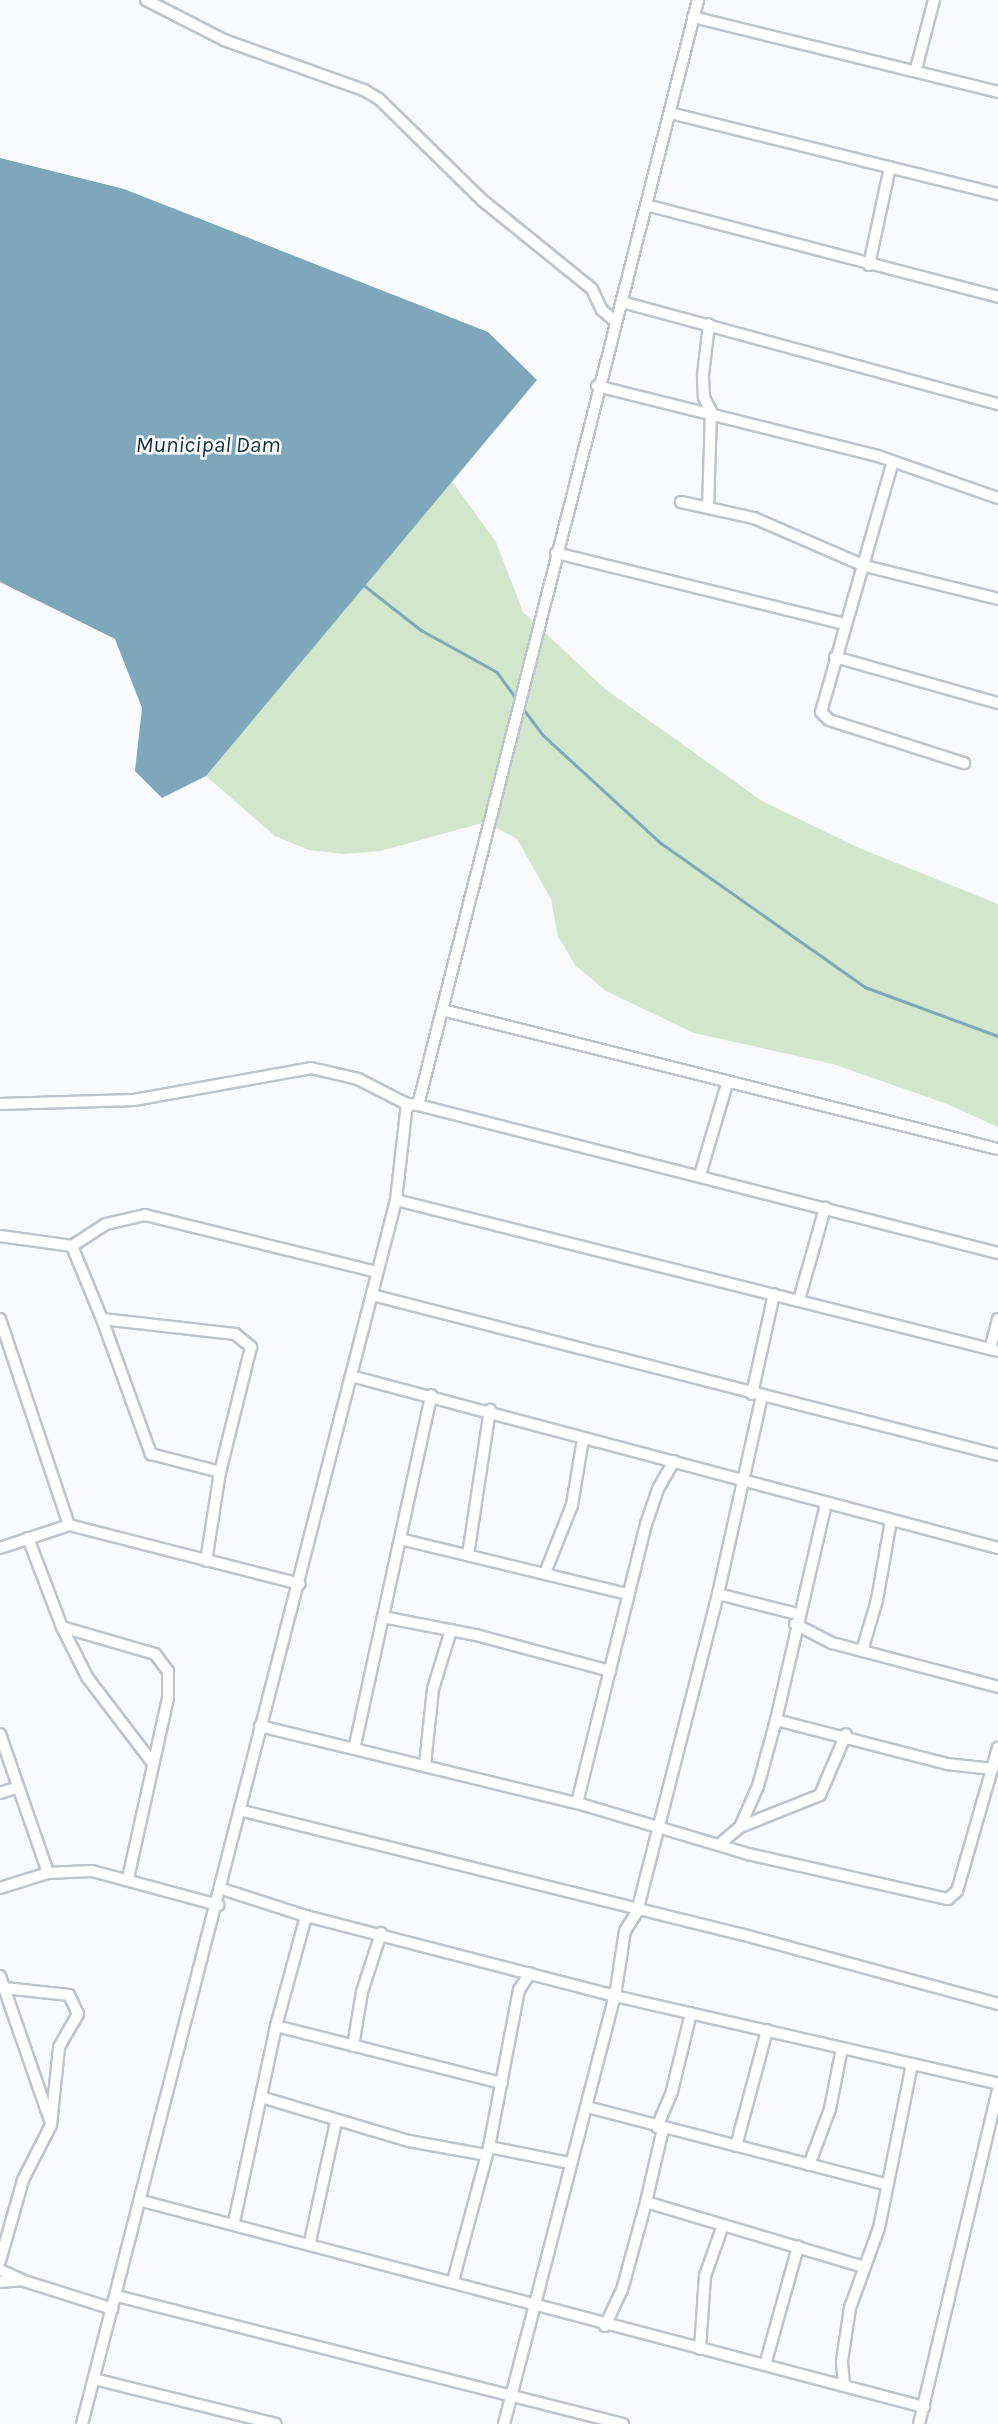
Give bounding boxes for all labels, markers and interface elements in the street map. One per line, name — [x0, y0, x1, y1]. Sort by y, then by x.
water label: Municipal Dam — [136, 431, 280, 459]

